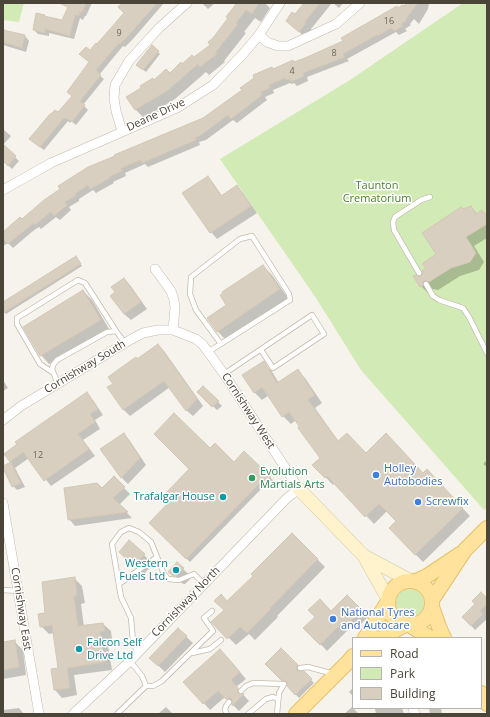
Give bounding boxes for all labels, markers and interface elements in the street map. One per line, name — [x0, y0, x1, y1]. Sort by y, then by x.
house number: 16 — [384, 16, 394, 26]
house number: 9 — [116, 28, 122, 38]
house number: 8 — [331, 48, 337, 58]
house number: 4 — [289, 66, 295, 76]
street label: Deane Drive — [125, 96, 187, 134]
park label: Taunton Crematorium — [343, 179, 411, 205]
street label: Cornishway South — [42, 337, 128, 397]
street label: Cornishway West — [218, 370, 278, 452]
house number: 12 — [33, 450, 43, 460]
place label: Holley Autobodies — [384, 462, 443, 488]
place label: Evolution Martials Arts — [260, 465, 325, 491]
marker: Holley Autobodies — [371, 470, 381, 480]
marker: Evolution Martials Arts — [247, 473, 257, 483]
place label: Trafalgar House — [133, 490, 215, 504]
marker: Trafalgar House — [218, 492, 228, 502]
place label: Screwfix — [426, 495, 469, 509]
marker: Screwfix — [413, 497, 423, 507]
place label: Western Fuels Ltd. — [119, 557, 168, 583]
street label: Cornishway North — [149, 564, 223, 640]
marker: Western Fuels Ltd. — [171, 565, 181, 575]
street label: Cornishway East — [8, 567, 34, 651]
place label: National Tyres and Autocare — [341, 606, 415, 632]
marker: National Tyres and Autocare — [328, 614, 338, 624]
place label: Falcon Self Drive Ltd — [87, 636, 142, 662]
legend — [352, 637, 482, 709]
marker: Falcon Self Drive Ltd — [74, 644, 84, 654]
text: Road — [390, 645, 419, 662]
text: Park — [390, 665, 415, 682]
text: Building — [390, 685, 435, 702]

